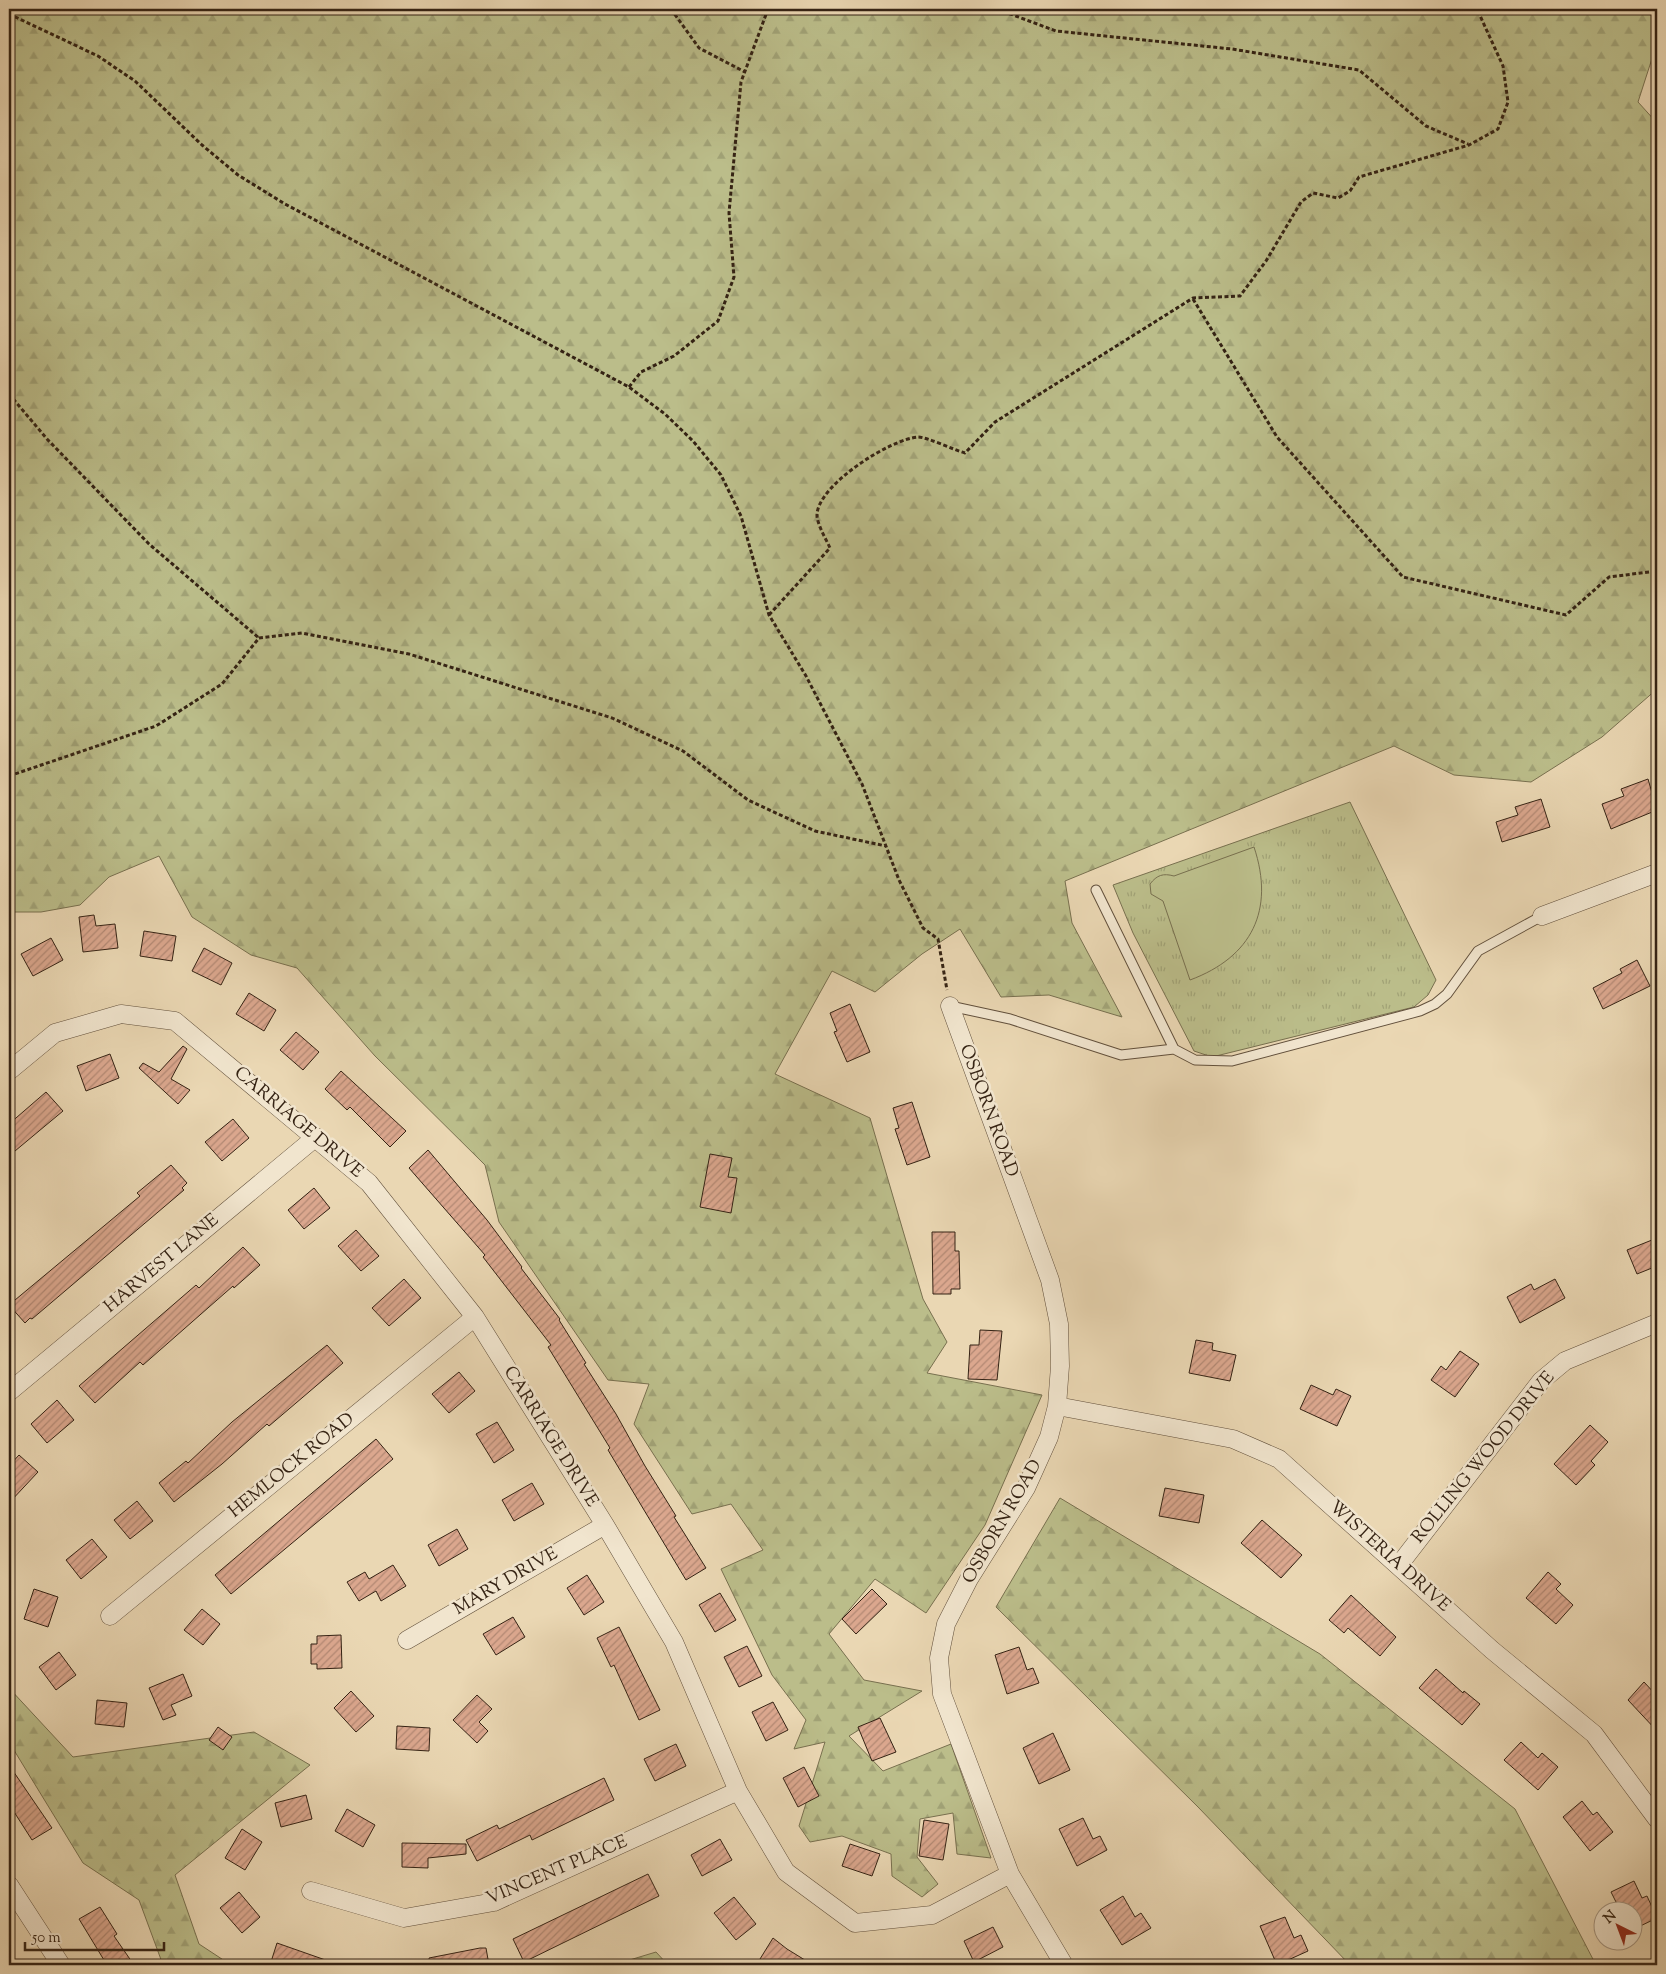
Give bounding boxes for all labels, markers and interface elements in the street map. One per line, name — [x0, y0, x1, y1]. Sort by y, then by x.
street label: OSBORN ROAD — [952, 1041, 1024, 1181]
street label: CARRIAGE DRIVE — [228, 1061, 368, 1185]
street label: HARVEST LANE — [99, 1208, 225, 1320]
street label: CARRIAGE DRIVE — [496, 1362, 604, 1513]
street label: ROLLING WOOD DRIVE — [1406, 1366, 1562, 1550]
street label: HEMLOCK ROAD — [224, 1407, 360, 1525]
street label: OSBORN ROAD — [957, 1455, 1049, 1589]
street label: WISTERIA DRIVE — [1322, 1495, 1456, 1619]
street label: MARY DRIVE — [449, 1541, 563, 1622]
street label: VINCENT PLACE — [482, 1829, 632, 1913]
north arrow — [1594, 1902, 1644, 1952]
text: N — [1600, 1907, 1621, 1929]
scale bar — [25, 1919, 164, 1951]
text: 50 m — [31, 1928, 61, 1949]

